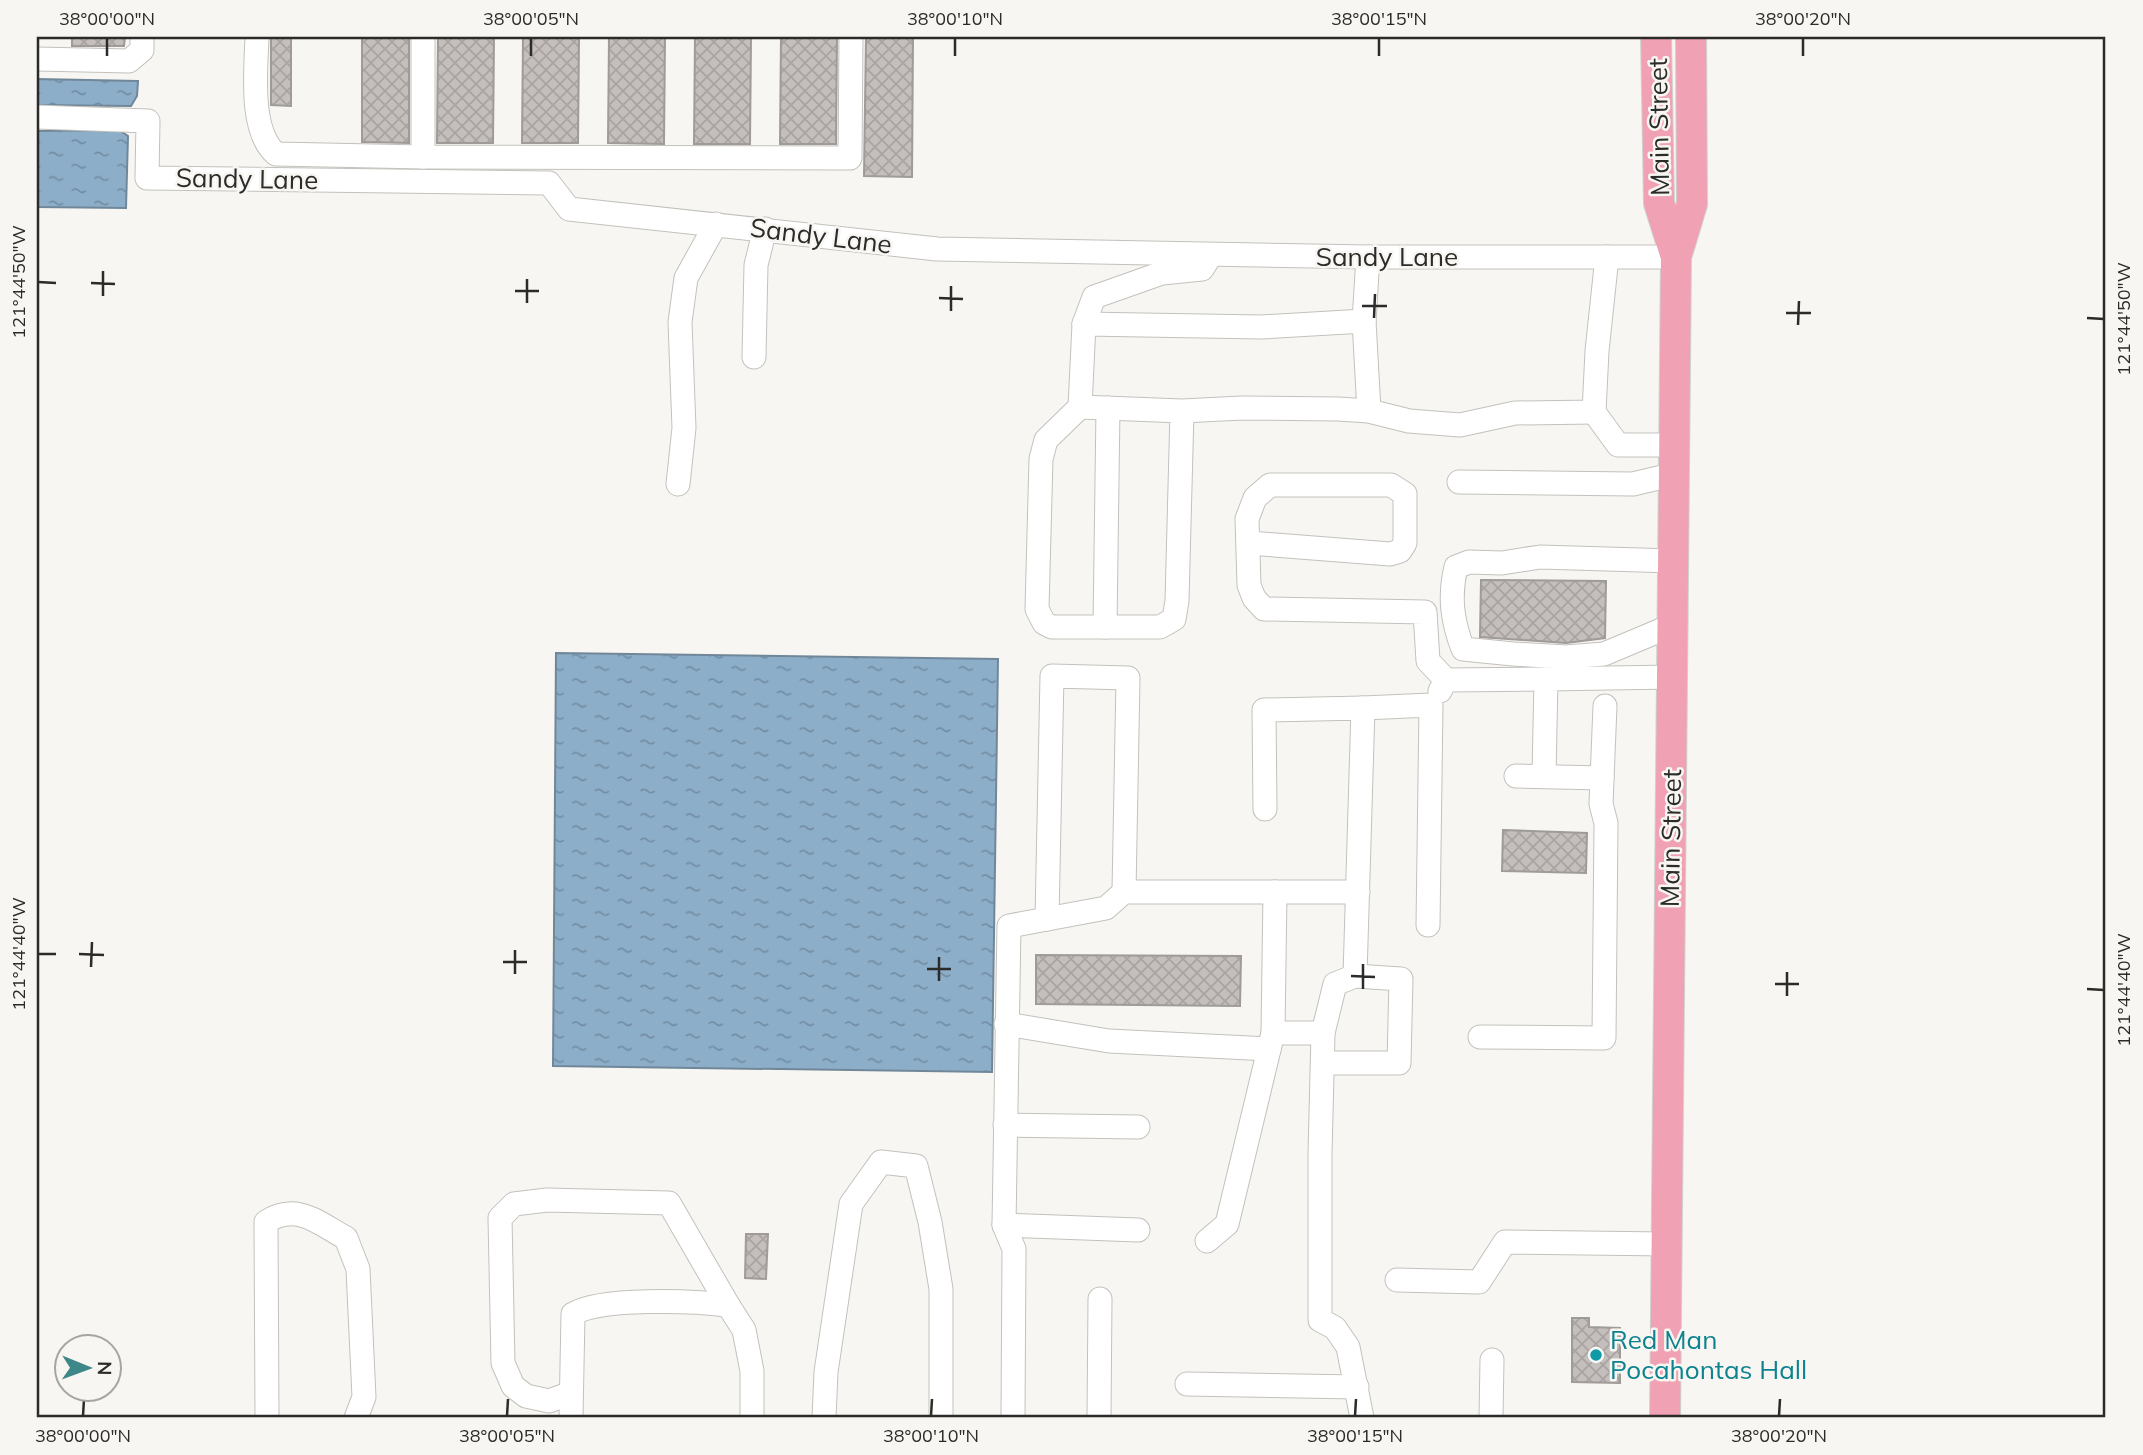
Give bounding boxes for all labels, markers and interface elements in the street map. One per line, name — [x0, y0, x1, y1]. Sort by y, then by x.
text: 38°00'00"N — [59, 7, 155, 30]
text: 38°00'05"N — [483, 7, 579, 30]
text: 38°00'10"N — [907, 7, 1003, 30]
text: 38°00'15"N — [1331, 7, 1427, 30]
text: 38°00'20"N — [1755, 7, 1851, 30]
street label: Main Street — [1641, 58, 1676, 196]
street label: Sandy Lane — [176, 161, 318, 196]
street label: Sandy Lane — [748, 210, 894, 261]
text: 121°44'50"W — [7, 225, 30, 339]
street label: Sandy Lane — [1316, 240, 1458, 273]
text: 121°44'50"W — [2112, 262, 2135, 376]
street label: Main Street — [1653, 769, 1688, 907]
text: 121°44'40"W — [7, 897, 30, 1011]
text: 121°44'40"W — [2112, 933, 2135, 1047]
place label: Red Man Pocahontas Hall — [1610, 1323, 1807, 1386]
north arrow — [52, 1332, 122, 1402]
marker: Red Man Pocahontas Hall — [1588, 1347, 1604, 1363]
text: N — [93, 1361, 117, 1376]
text: 38°00'00"N — [35, 1424, 131, 1447]
text: 38°00'05"N — [459, 1424, 555, 1447]
text: 38°00'10"N — [883, 1424, 979, 1447]
text: 38°00'15"N — [1307, 1424, 1403, 1447]
text: 38°00'20"N — [1731, 1424, 1827, 1447]

